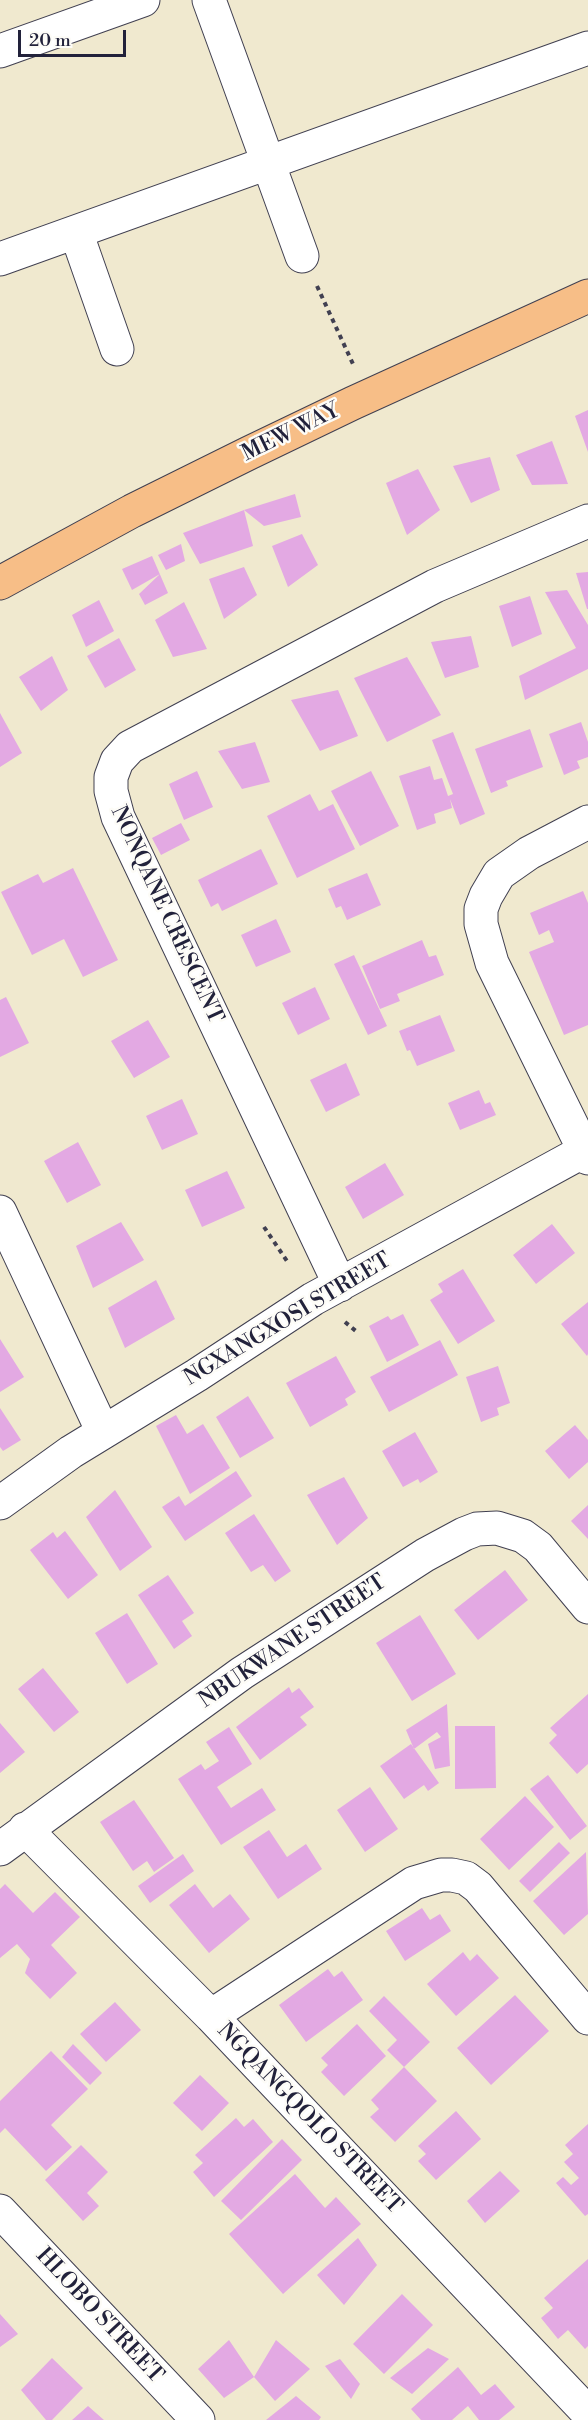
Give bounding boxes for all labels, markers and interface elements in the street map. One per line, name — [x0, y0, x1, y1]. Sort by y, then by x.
scale bar — [21, 18, 129, 56]
text: 20 m — [29, 29, 71, 52]
street label: MEW WAY — [238, 398, 344, 468]
street label: NONQANE CRESCENT — [104, 802, 228, 1028]
street label: NGXANGXOSI STREET — [180, 1248, 396, 1392]
street label: NBUKWANE STREET — [194, 1570, 392, 1714]
street label: NGQANGQOLO STREET — [211, 2018, 407, 2220]
street label: HLOBO STREET — [30, 2243, 168, 2389]

